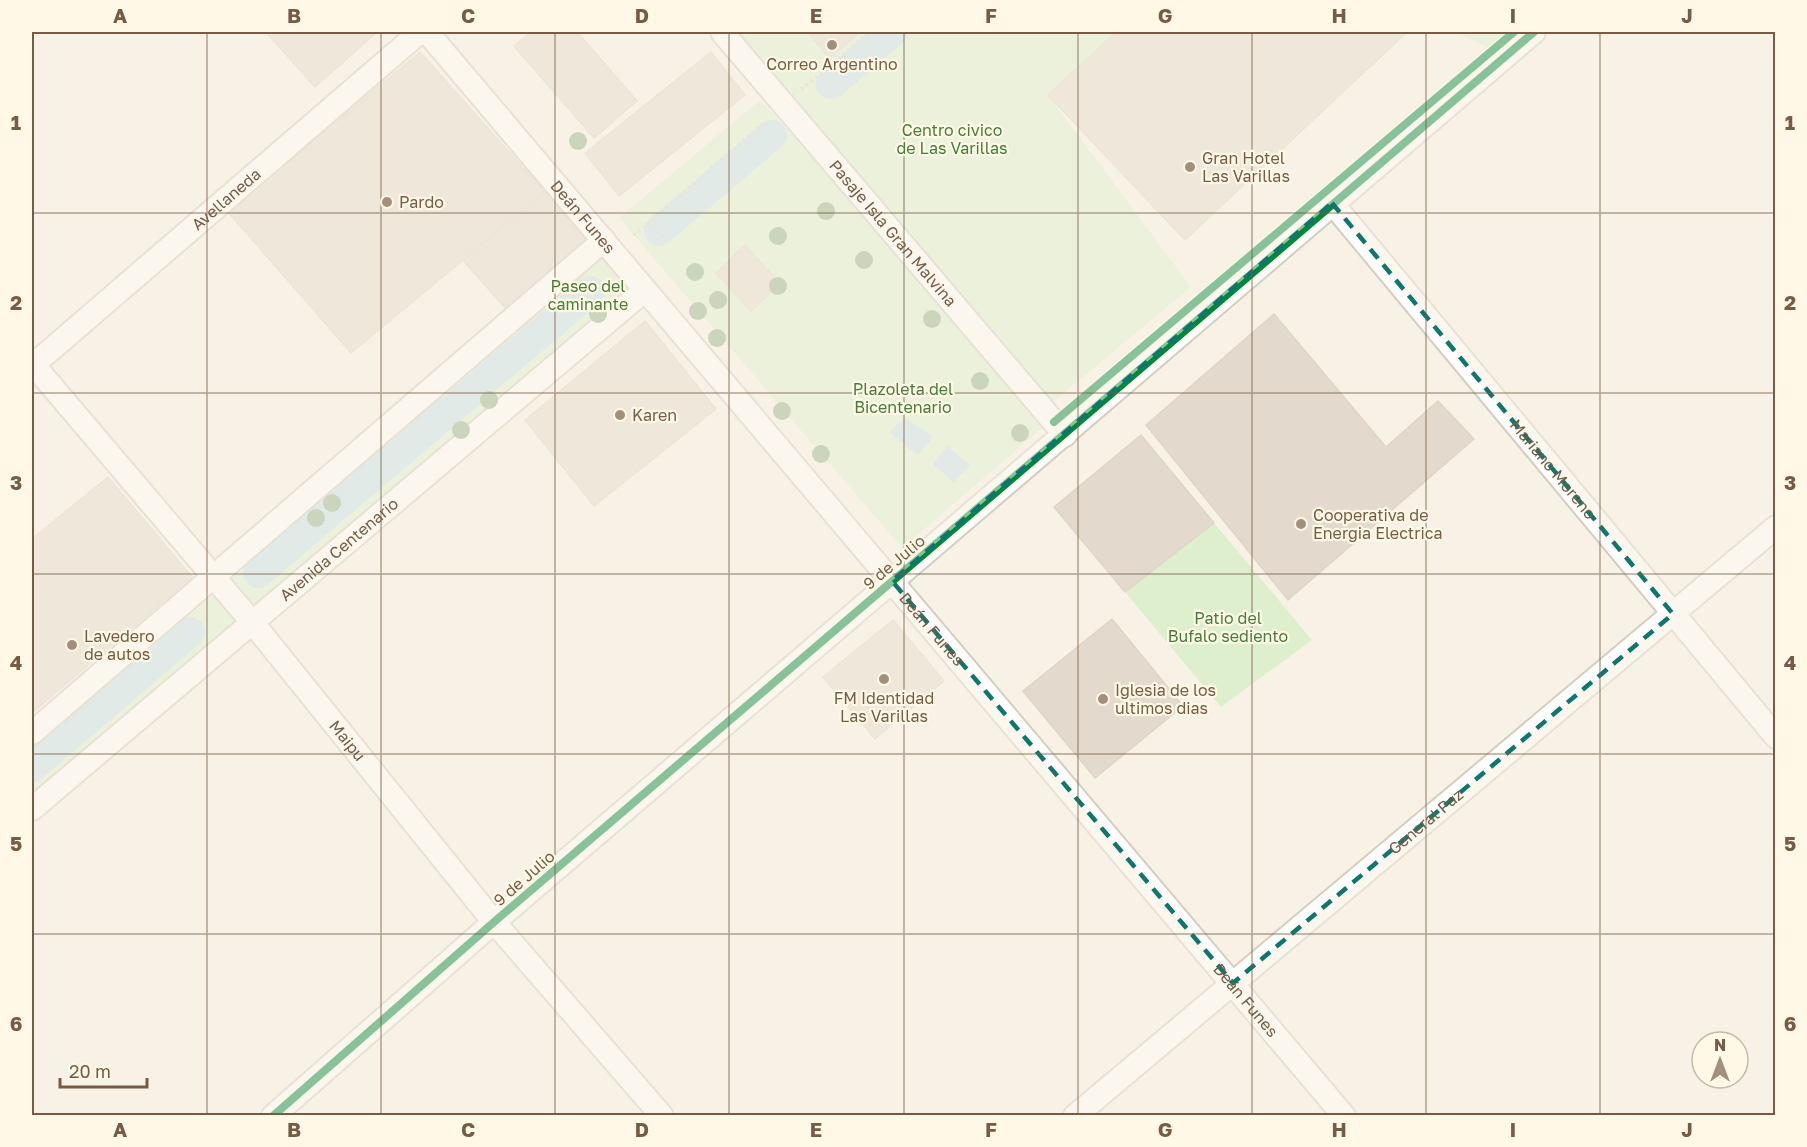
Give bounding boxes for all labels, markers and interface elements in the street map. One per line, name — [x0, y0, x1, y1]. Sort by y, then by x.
text: A — [113, 3, 127, 27]
text: B — [287, 3, 301, 27]
text: C — [461, 3, 475, 27]
text: D — [635, 3, 649, 27]
text: E — [810, 3, 822, 27]
text: F — [985, 3, 997, 27]
text: G — [1158, 3, 1172, 27]
text: H — [1331, 3, 1347, 27]
text: I — [1510, 3, 1516, 27]
text: J — [1681, 3, 1693, 27]
marker: Correo Argentino — [825, 38, 839, 52]
place label: Correo Argentino — [766, 54, 898, 74]
text: 1 — [11, 110, 21, 134]
text: 1 — [1785, 110, 1795, 134]
park label: Centro civico de Las Varillas — [896, 120, 1008, 158]
place label: Gran Hotel Las Varillas — [1202, 148, 1290, 186]
street label: Pasaje Isla Gran Malvina — [825, 156, 961, 310]
marker: Gran Hotel Las Varillas — [1183, 160, 1197, 174]
street label: Avellaneda — [187, 164, 265, 234]
street label: Deán Funes — [547, 176, 620, 258]
place label: Pardo — [399, 192, 444, 212]
marker: Pardo — [380, 195, 394, 209]
park label: Paseo del caminante — [548, 276, 628, 314]
text: 2 — [10, 290, 22, 314]
text: 2 — [1784, 290, 1796, 314]
park label: Plazoleta del Bicentenario — [853, 379, 953, 417]
place label: Karen — [632, 405, 677, 425]
marker: Karen — [613, 408, 627, 422]
street label: Mariano Moreno — [1506, 415, 1601, 523]
text: 3 — [10, 470, 22, 494]
text: 3 — [1784, 470, 1796, 494]
street label: Avenida Centenario — [275, 493, 402, 605]
place label: Cooperativa de Energia Electrica — [1313, 505, 1443, 543]
marker: Cooperativa de Energia Electrica — [1294, 517, 1308, 531]
street label: 9 de Julio — [859, 530, 929, 594]
street label: Deán Funes — [895, 588, 969, 670]
park label: Patio del Bufalo sediento — [1168, 608, 1288, 646]
place label: Lavedero de autos — [84, 626, 155, 664]
marker: Lavedero de autos — [65, 638, 79, 652]
text: 4 — [10, 650, 22, 674]
text: 4 — [1784, 650, 1796, 674]
marker: FM Identidad Las Varillas — [877, 672, 891, 686]
place label: Iglesia de los ultimos dias — [1115, 680, 1216, 718]
place label: FM Identidad Las Varillas — [834, 688, 934, 726]
marker: Iglesia de los ultimos dias — [1096, 692, 1110, 706]
street label: Maipu — [325, 716, 370, 765]
street label: General Paz — [1384, 784, 1467, 858]
text: 5 — [10, 831, 22, 855]
text: 5 — [1784, 831, 1796, 855]
street label: 9 de Julio — [489, 846, 559, 910]
street label: Deán Funes — [1209, 959, 1283, 1041]
text: 6 — [10, 1011, 22, 1035]
text: 6 — [1784, 1011, 1796, 1035]
north arrow — [1690, 1030, 1750, 1090]
text: N — [1714, 1035, 1726, 1055]
scale bar — [60, 1051, 147, 1089]
text: 20 m — [69, 1060, 111, 1082]
text: A — [113, 1117, 127, 1141]
text: B — [287, 1117, 301, 1141]
text: C — [461, 1117, 475, 1141]
text: D — [635, 1117, 649, 1141]
text: E — [810, 1117, 822, 1141]
text: F — [985, 1117, 997, 1141]
text: G — [1158, 1117, 1172, 1141]
text: H — [1331, 1117, 1347, 1141]
text: I — [1510, 1117, 1516, 1141]
text: J — [1681, 1117, 1693, 1141]

